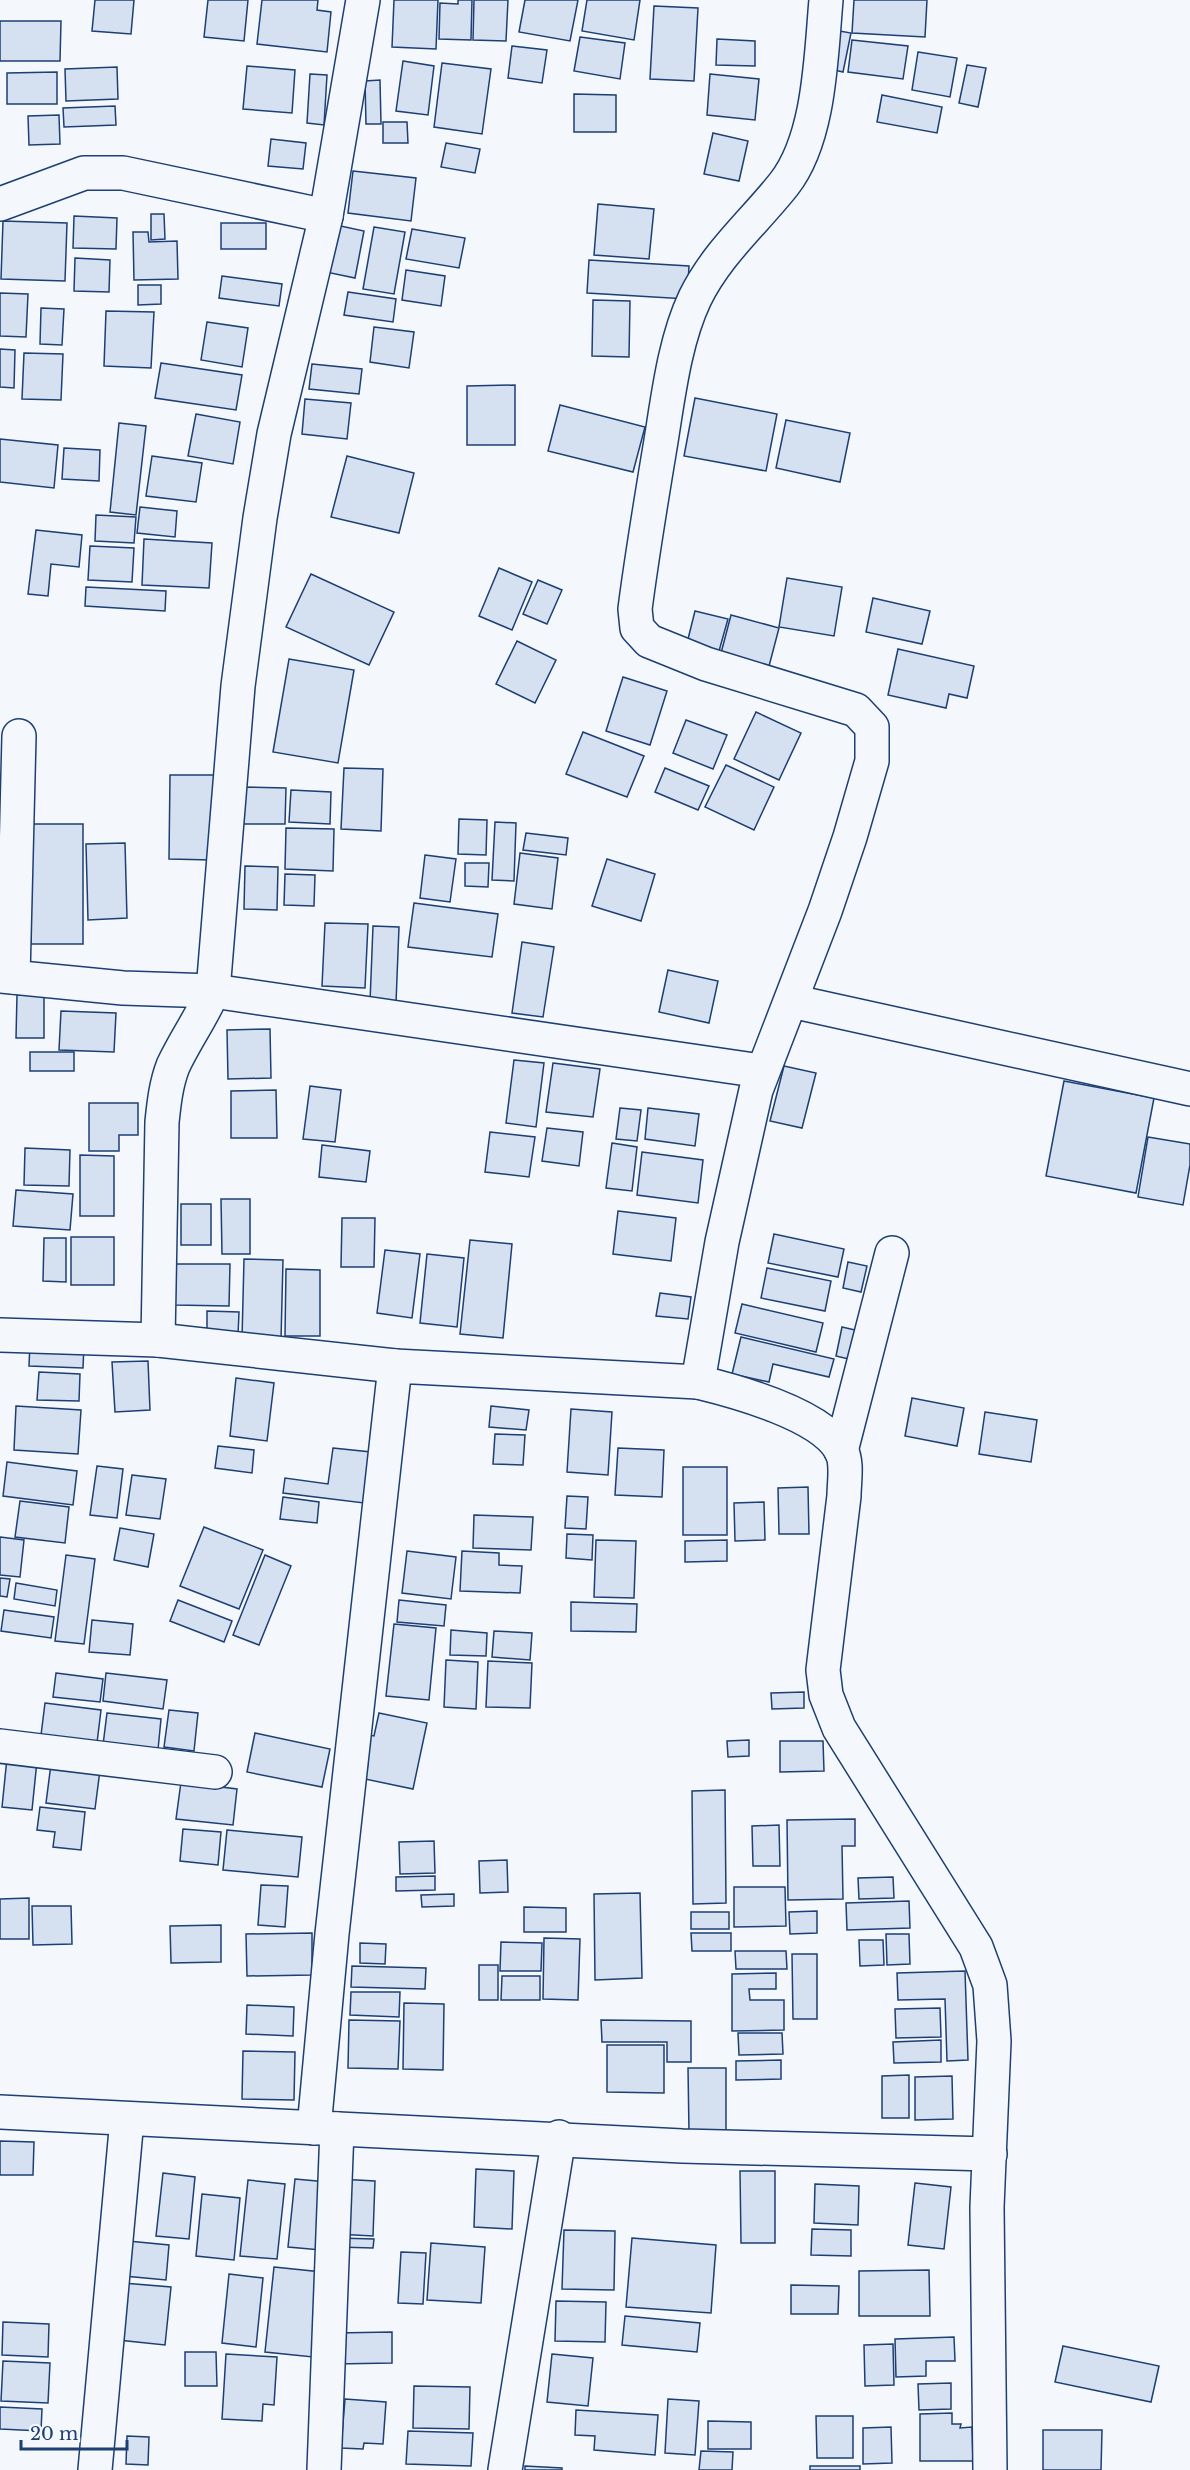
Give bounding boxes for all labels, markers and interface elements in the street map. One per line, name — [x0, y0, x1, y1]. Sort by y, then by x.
scale bar — [21, 2413, 128, 2451]
text: 20 m — [30, 2423, 78, 2445]

